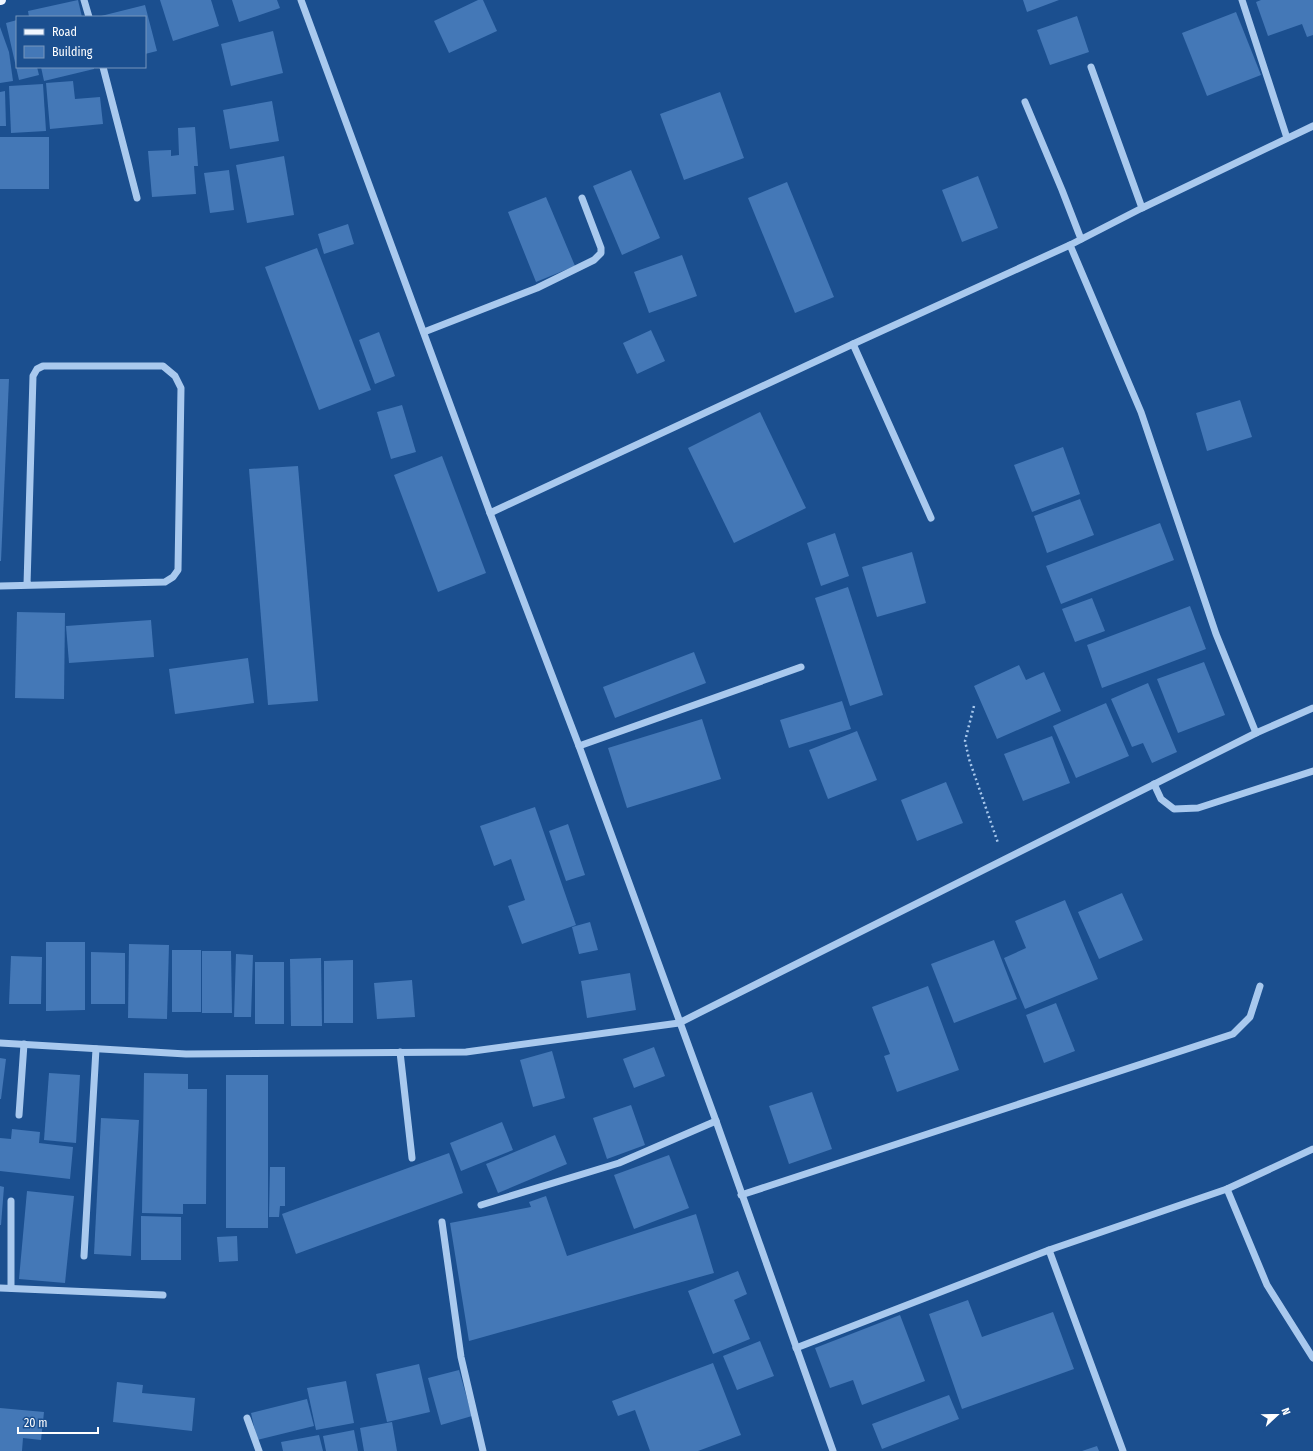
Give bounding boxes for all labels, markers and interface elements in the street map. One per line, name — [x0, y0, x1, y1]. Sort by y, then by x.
legend — [16, 16, 146, 68]
text: Road — [52, 25, 77, 39]
text: Building — [52, 45, 93, 59]
north arrow — [1257, 1395, 1297, 1435]
text: N — [1279, 1406, 1293, 1417]
scale bar — [18, 1409, 98, 1435]
text: 20 m — [24, 1416, 48, 1430]

